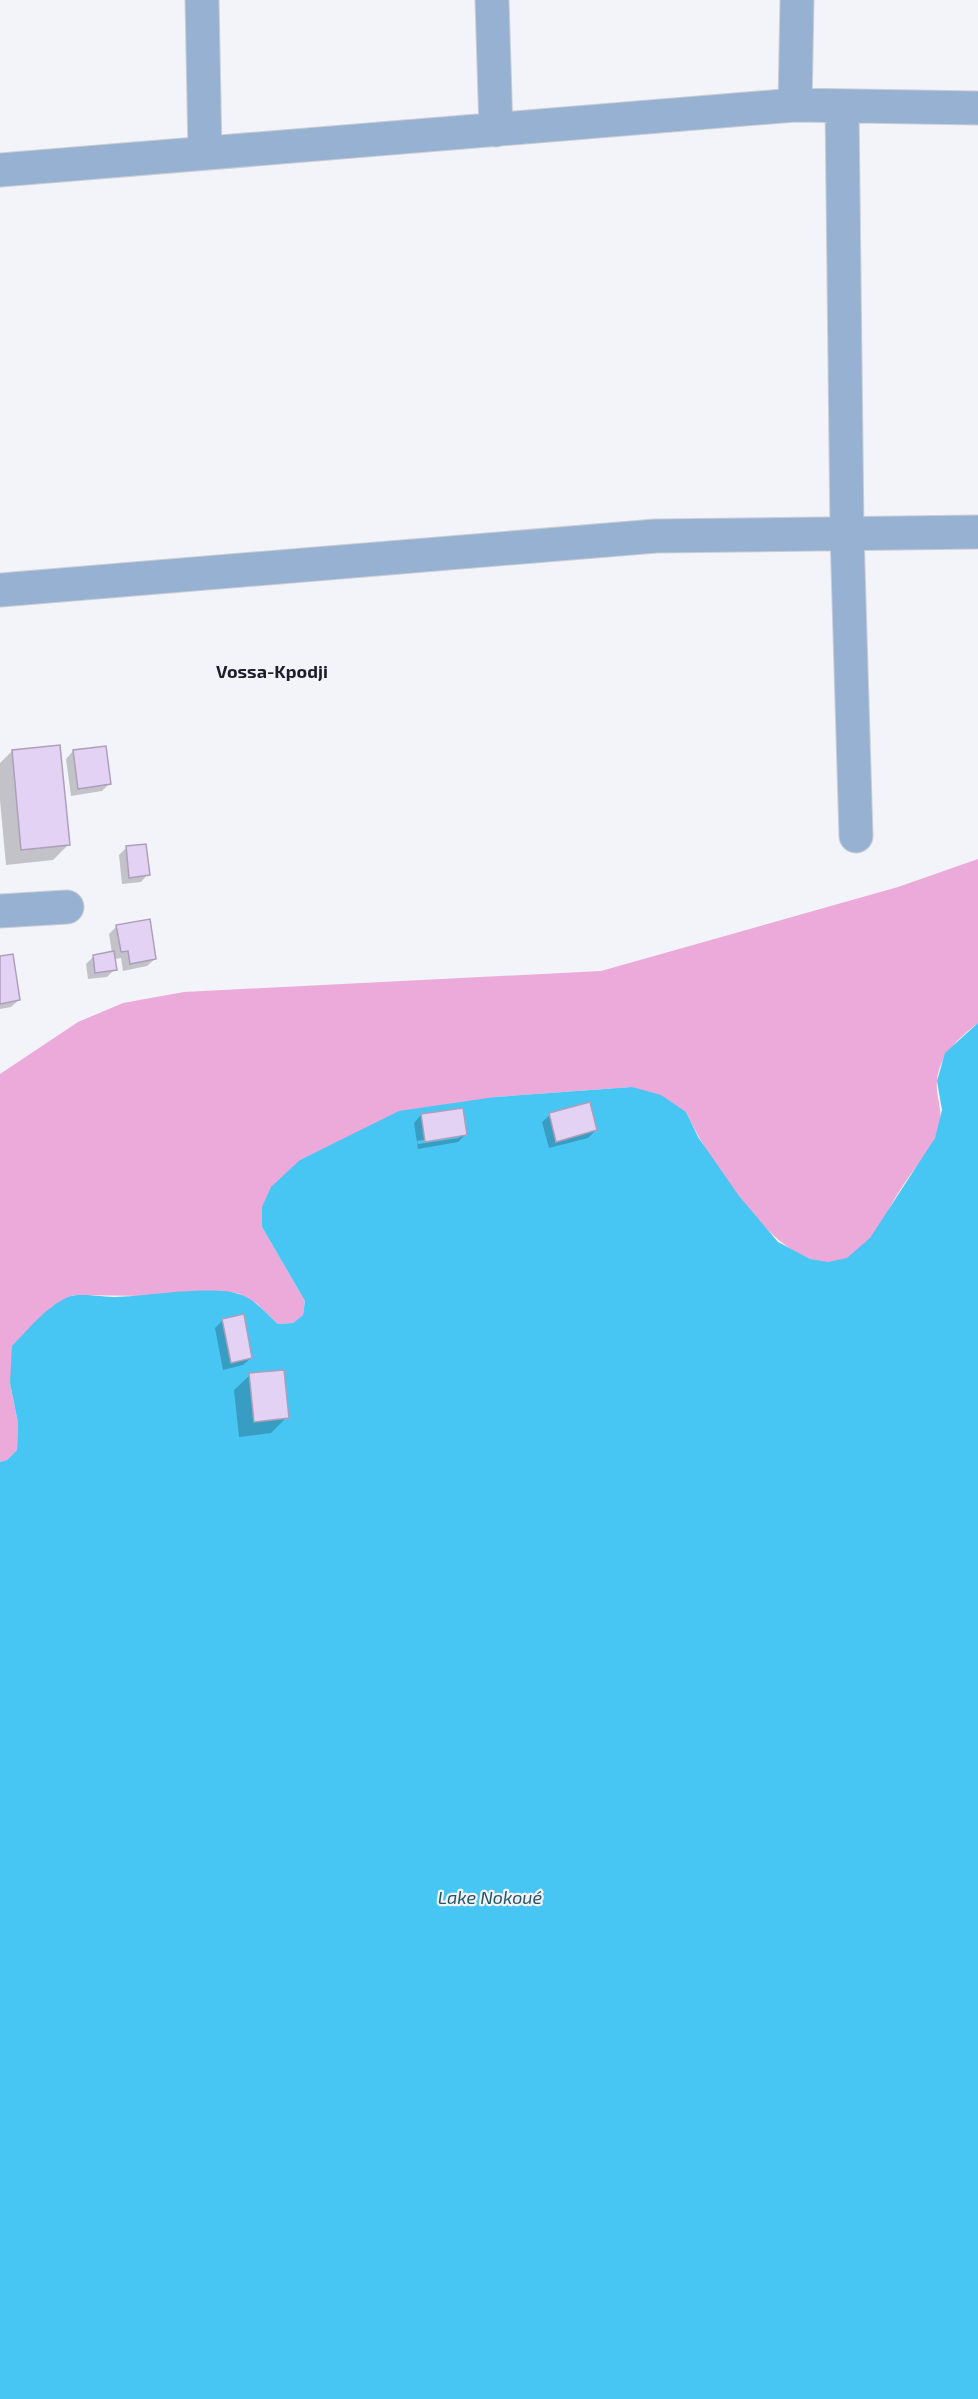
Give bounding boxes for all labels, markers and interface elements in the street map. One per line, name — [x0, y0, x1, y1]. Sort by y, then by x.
district label: Vossa-Kpodji — [216, 660, 328, 682]
water label: Lake Nokoué — [438, 1886, 543, 1908]

